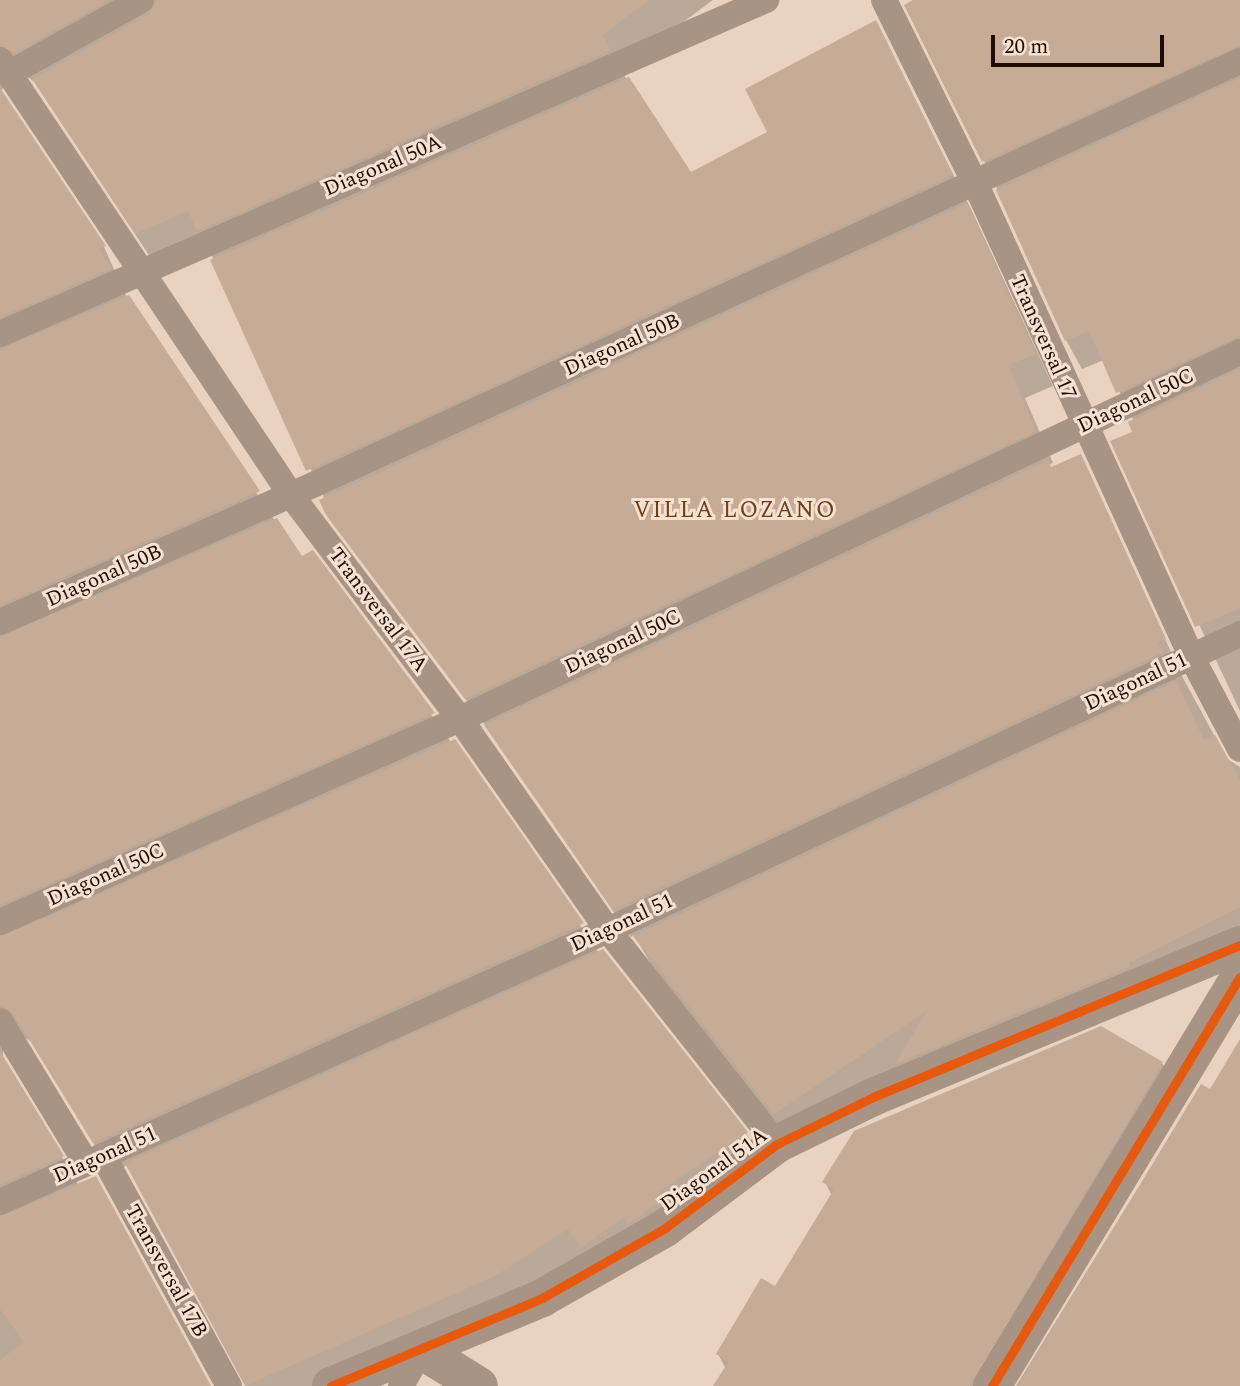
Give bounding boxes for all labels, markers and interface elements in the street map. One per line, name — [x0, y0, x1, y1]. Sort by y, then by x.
scale bar — [995, 21, 1168, 65]
text: 20 m — [1004, 31, 1048, 63]
street label: Diagonal 50A — [320, 130, 446, 202]
street label: Transversal 17 — [1004, 271, 1082, 403]
street label: Diagonal 50B — [560, 308, 684, 382]
street label: Diagonal 50C — [1074, 363, 1198, 439]
district label: VILLA LOZANO — [635, 497, 835, 525]
street label: Diagonal 50B — [42, 539, 166, 613]
street label: Transversal 17A — [323, 543, 433, 677]
street label: Diagonal 50C — [561, 604, 685, 680]
street label: Diagonal 51 — [1081, 647, 1191, 717]
street label: Diagonal 50C — [44, 838, 168, 912]
street label: Diagonal 51 — [567, 888, 677, 958]
street label: Diagonal 51 — [49, 1121, 161, 1189]
street label: Diagonal 51A — [656, 1123, 772, 1217]
street label: Transversal 17B — [119, 1200, 213, 1342]

